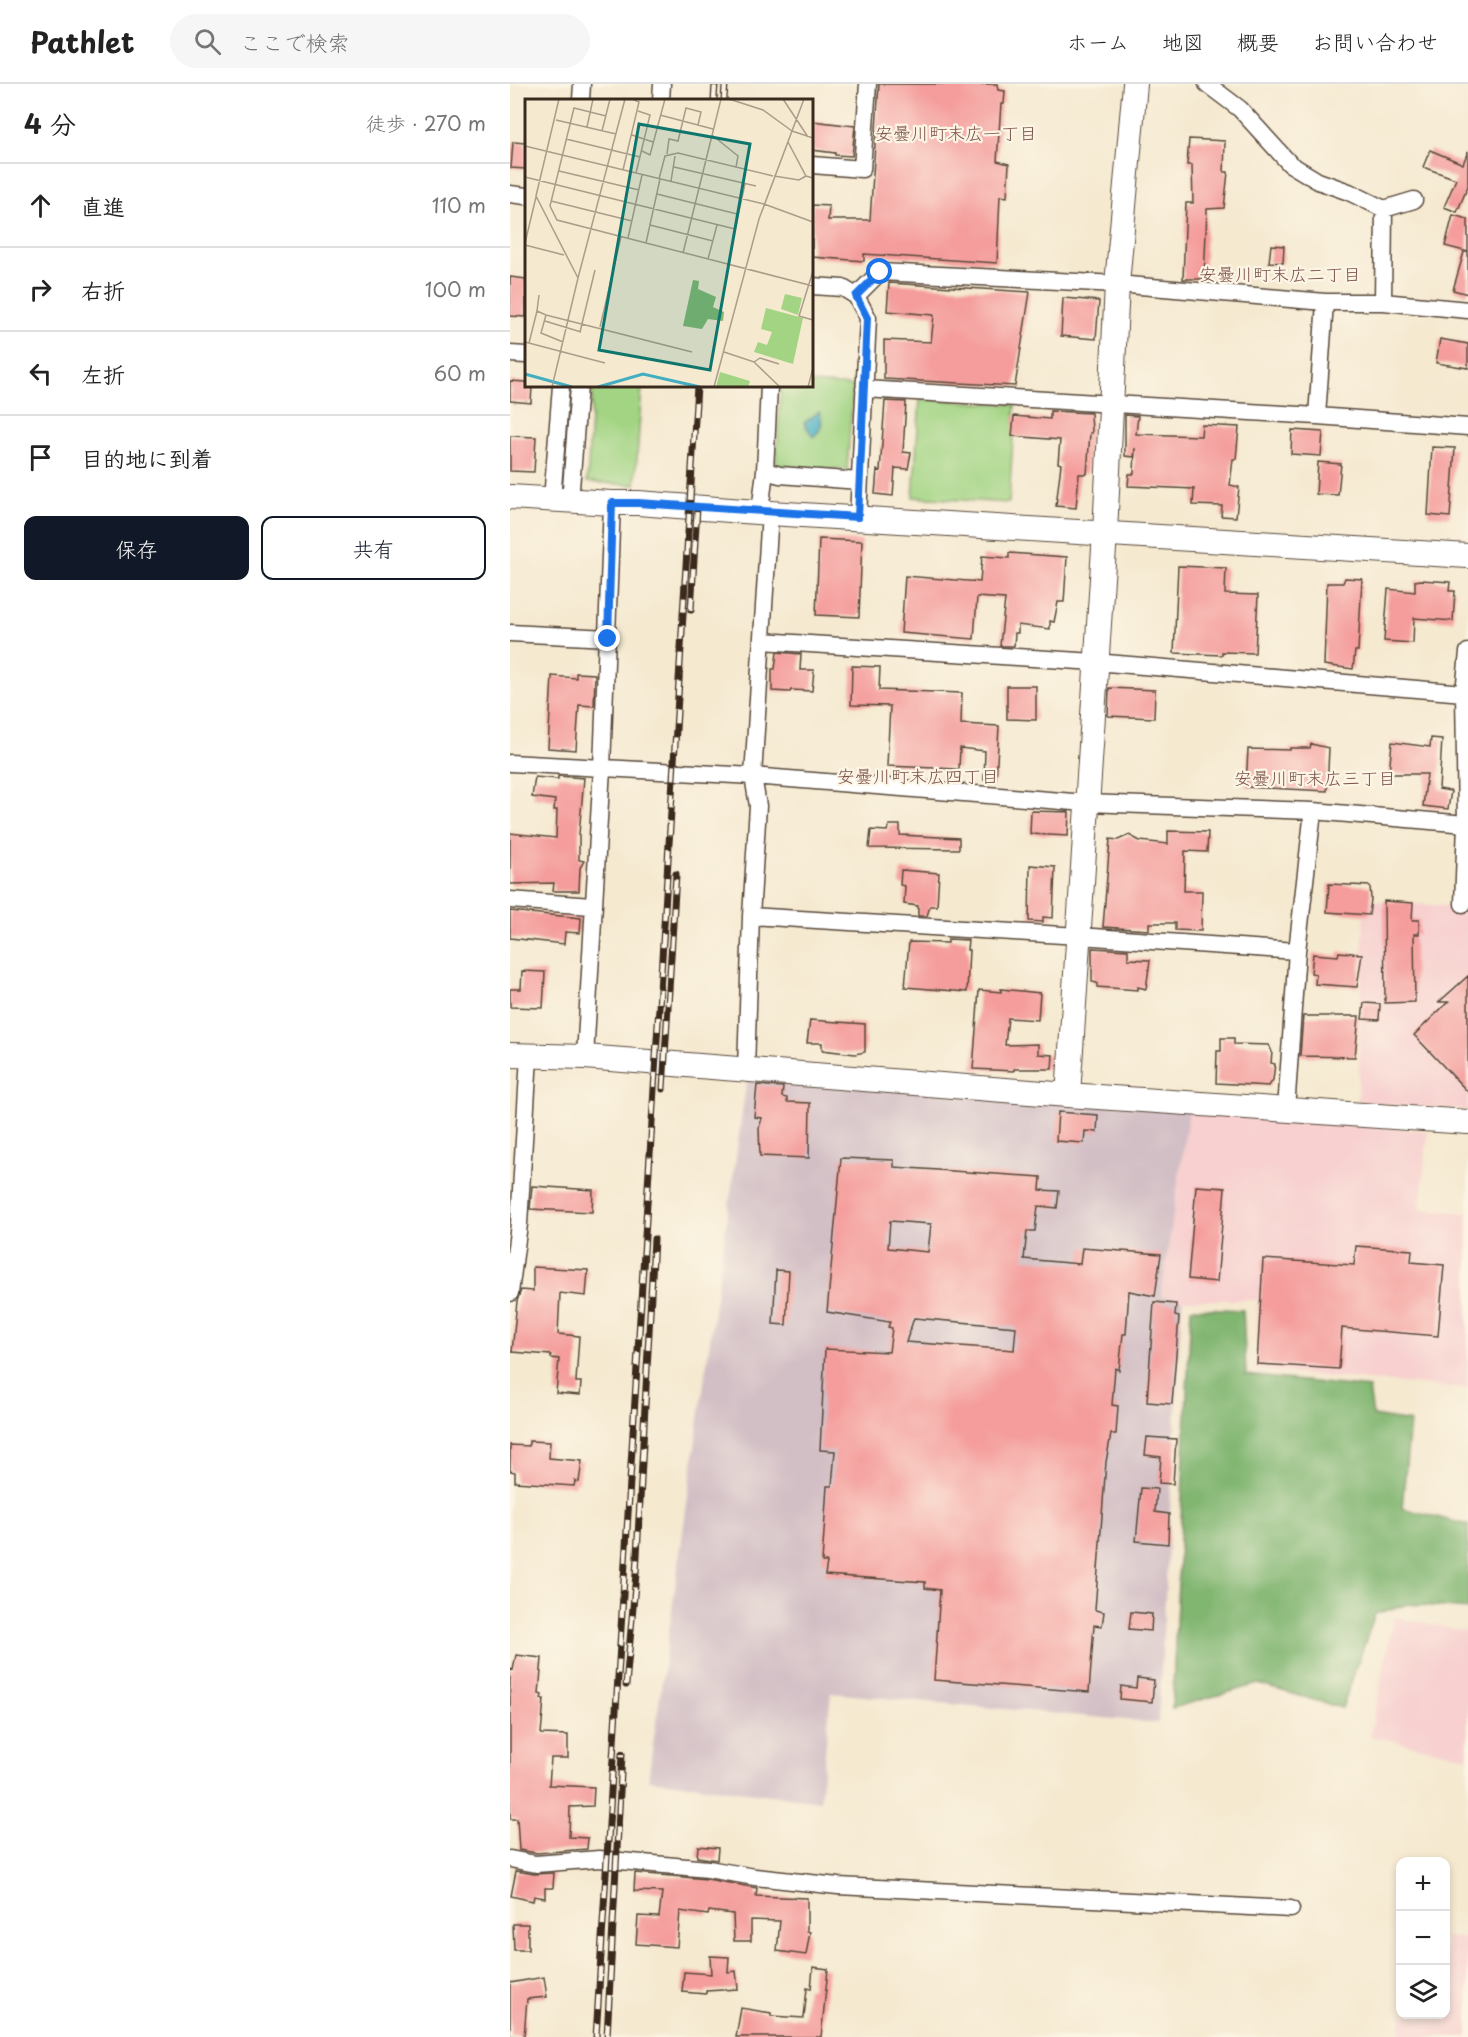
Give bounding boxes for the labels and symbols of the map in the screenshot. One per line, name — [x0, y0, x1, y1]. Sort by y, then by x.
inset map — [525, 99, 813, 387]
district label: 安曇川町末広一丁目 — [875, 119, 1037, 146]
route start — [866, 258, 892, 284]
district label: 安曇川町末広二丁目 — [1199, 260, 1361, 287]
route end — [594, 625, 620, 651]
district label: 安曇川町末広四丁目 — [837, 762, 999, 789]
district label: 安曇川町末広三丁目 — [1234, 764, 1396, 791]

